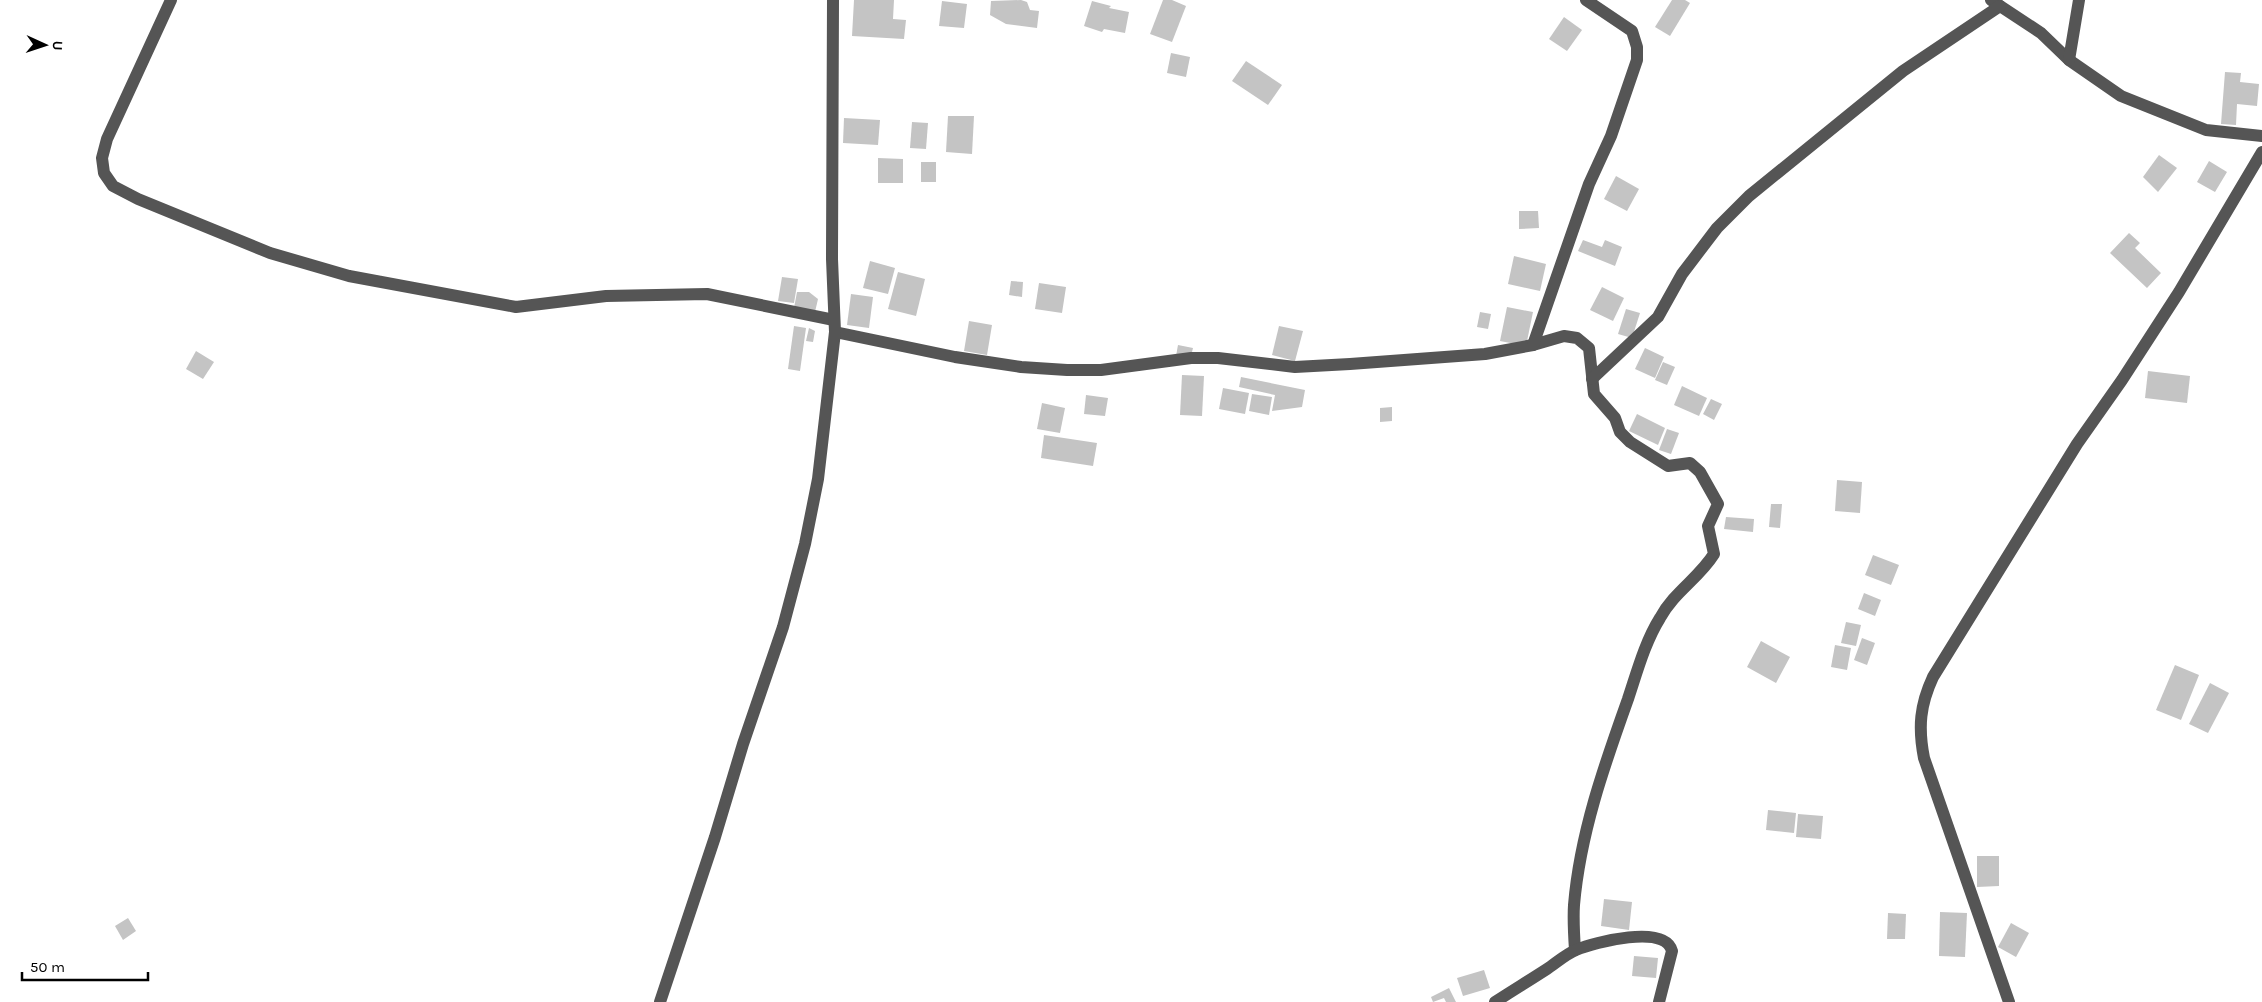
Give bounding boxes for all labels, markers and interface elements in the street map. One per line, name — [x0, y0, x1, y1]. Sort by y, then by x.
north arrow — [20, 20, 70, 70]
text: U — [49, 40, 66, 51]
scale bar — [22, 950, 149, 982]
text: 50 m — [30, 958, 65, 976]

